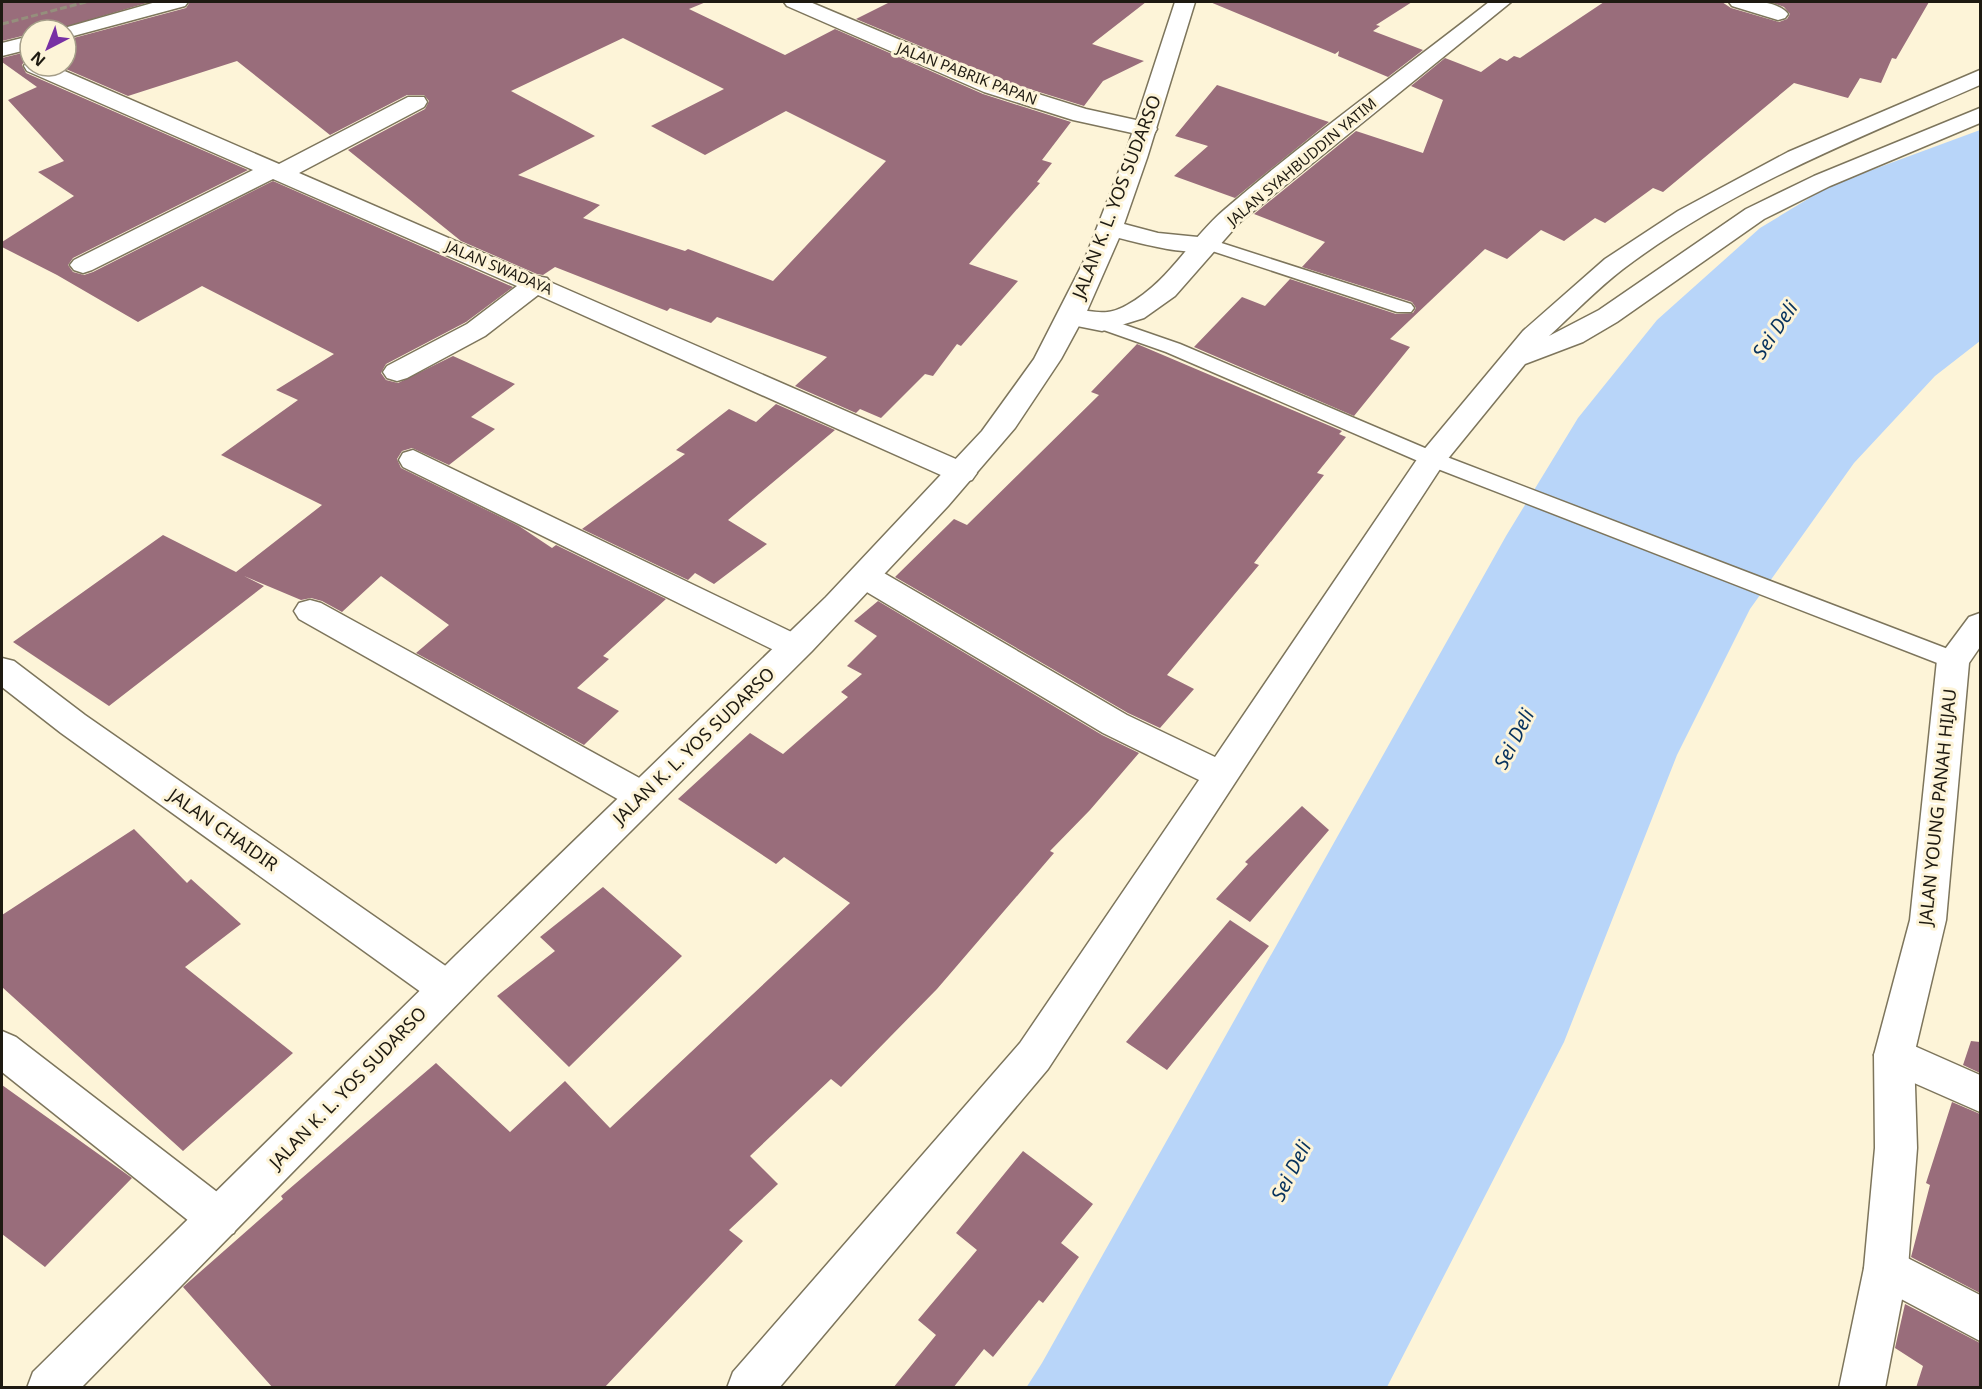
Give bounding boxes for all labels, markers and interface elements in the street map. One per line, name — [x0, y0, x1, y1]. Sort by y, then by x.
north arrow — [18, 18, 78, 78]
street label: JALAN PABRIK PAPAN — [892, 36, 1040, 109]
text: N — [26, 47, 50, 72]
street label: JALAN K. L. YOS SUDARSO — [1065, 91, 1166, 304]
street label: JALAN SYAHBUDDIN YATIM — [1221, 93, 1380, 231]
street label: JALAN SWADAYA — [441, 235, 556, 299]
water label: Sei Deli — [1745, 295, 1804, 364]
street label: JALAN K. L. YOS SUDARSO — [606, 662, 779, 830]
street label: JALAN YOUNG PANAH HIJAU — [1912, 687, 1961, 928]
water label: Sei Deli — [1487, 703, 1541, 773]
street label: JALAN CHAIDIR — [162, 781, 283, 876]
street label: JALAN K. L. YOS SUDARSO — [262, 1001, 431, 1175]
water label: Sei Deli — [1264, 1135, 1318, 1205]

